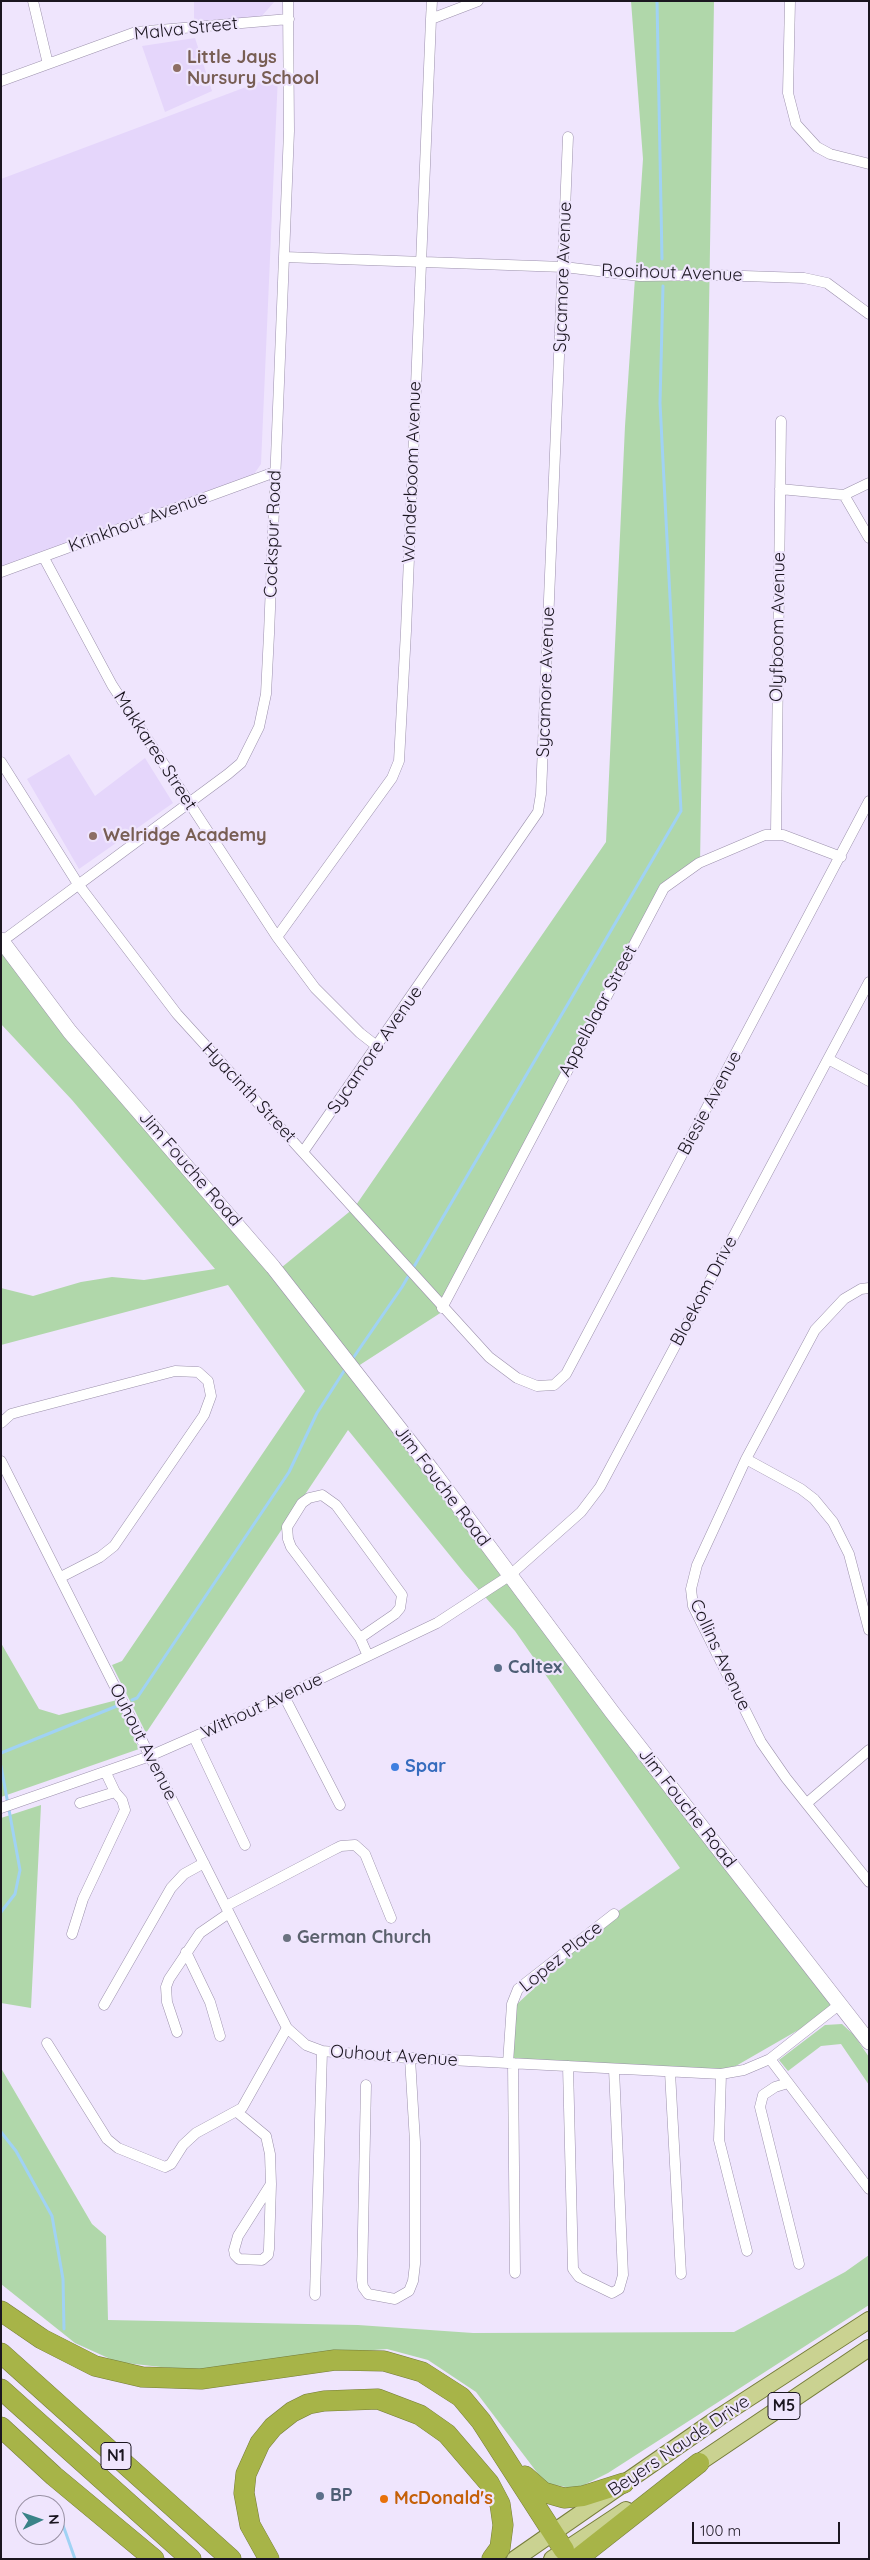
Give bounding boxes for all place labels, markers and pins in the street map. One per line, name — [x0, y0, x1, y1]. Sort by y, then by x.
place label: Little Jays Nursury School — [187, 47, 319, 90]
marker: Little Jays Nursury School — [171, 62, 183, 74]
place label: Welridge Academy — [103, 825, 266, 847]
marker: Welridge Academy — [87, 830, 99, 842]
place label: Caltex — [508, 1657, 562, 1679]
marker: Caltex — [492, 1662, 504, 1674]
place label: Spar — [405, 1756, 446, 1778]
marker: Spar — [389, 1761, 401, 1773]
place label: German Church — [297, 1927, 431, 1949]
marker: German Church — [281, 1932, 293, 1944]
place label: BP — [330, 2485, 353, 2507]
place label: McDonald's — [394, 2488, 493, 2510]
marker: BP — [314, 2490, 326, 2502]
marker: McDonald's — [378, 2493, 390, 2505]

